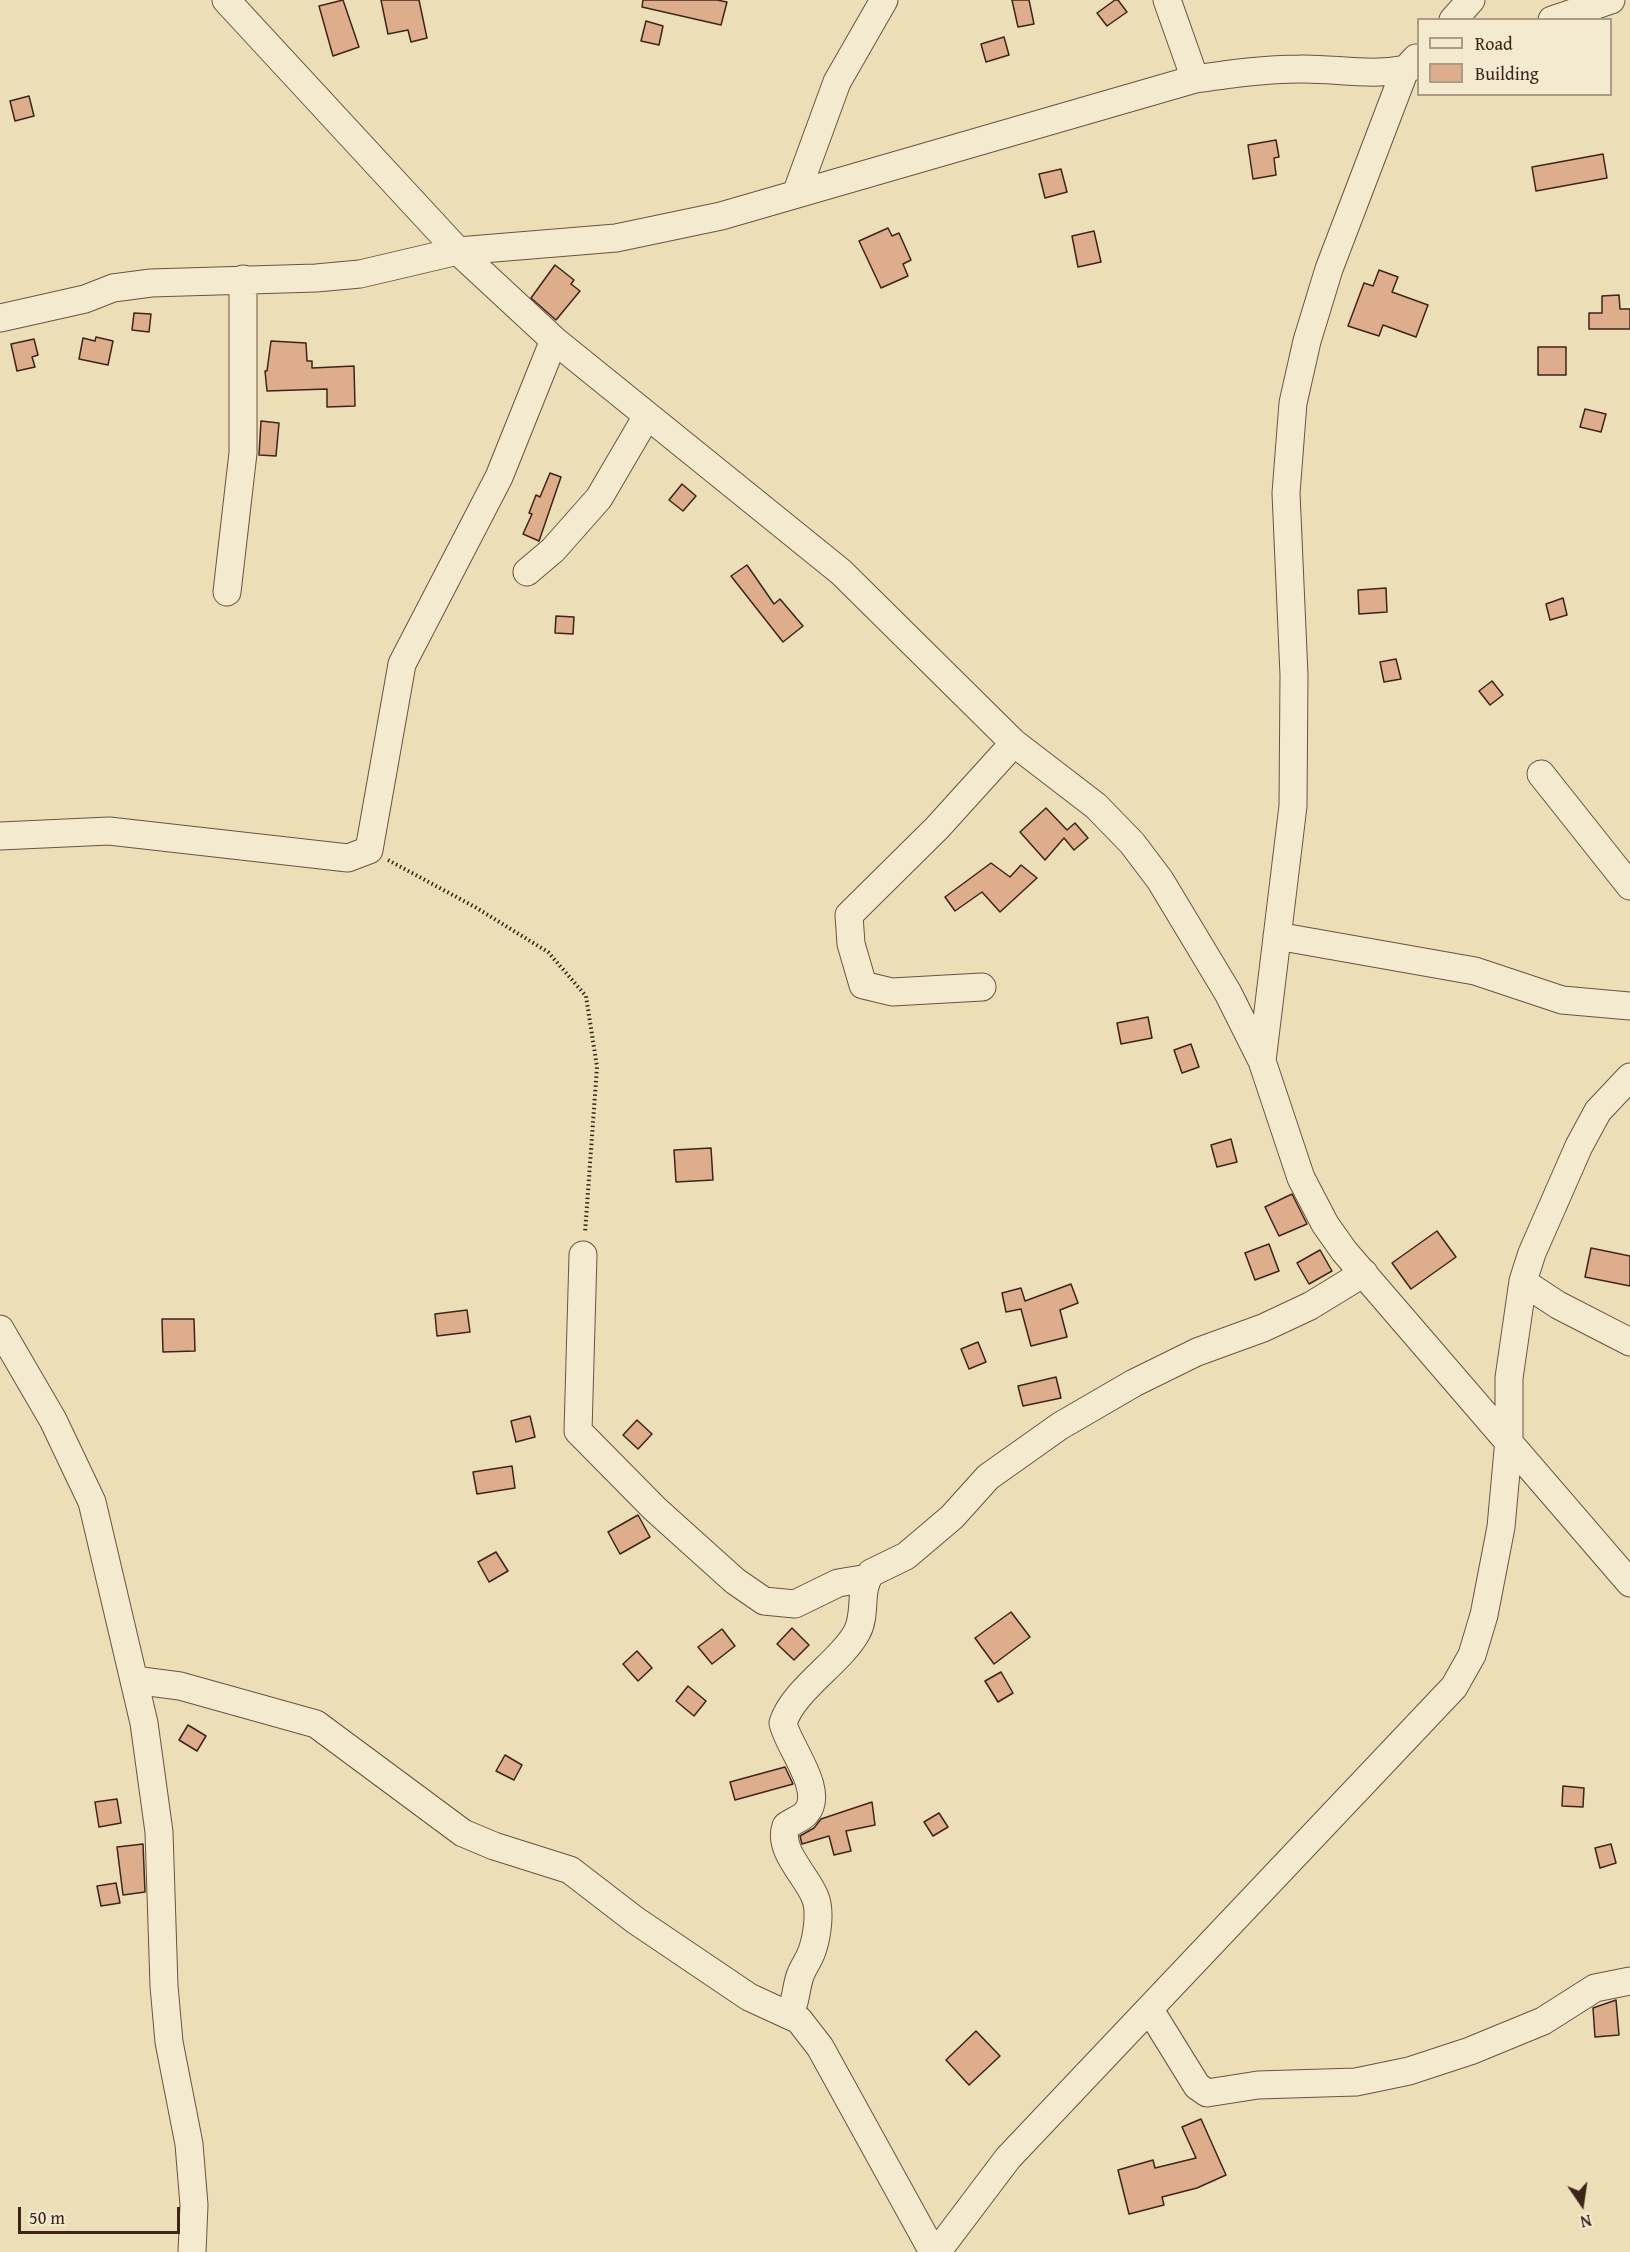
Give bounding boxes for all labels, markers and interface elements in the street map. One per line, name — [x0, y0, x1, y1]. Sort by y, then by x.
legend — [1417, 18, 1612, 96]
text: Road — [1475, 30, 1513, 57]
text: Building — [1475, 60, 1539, 87]
north arrow — [1552, 2174, 1612, 2234]
scale bar — [21, 2195, 183, 2233]
text: 50 m — [29, 2204, 65, 2231]
text: N — [1578, 2209, 1594, 2234]

